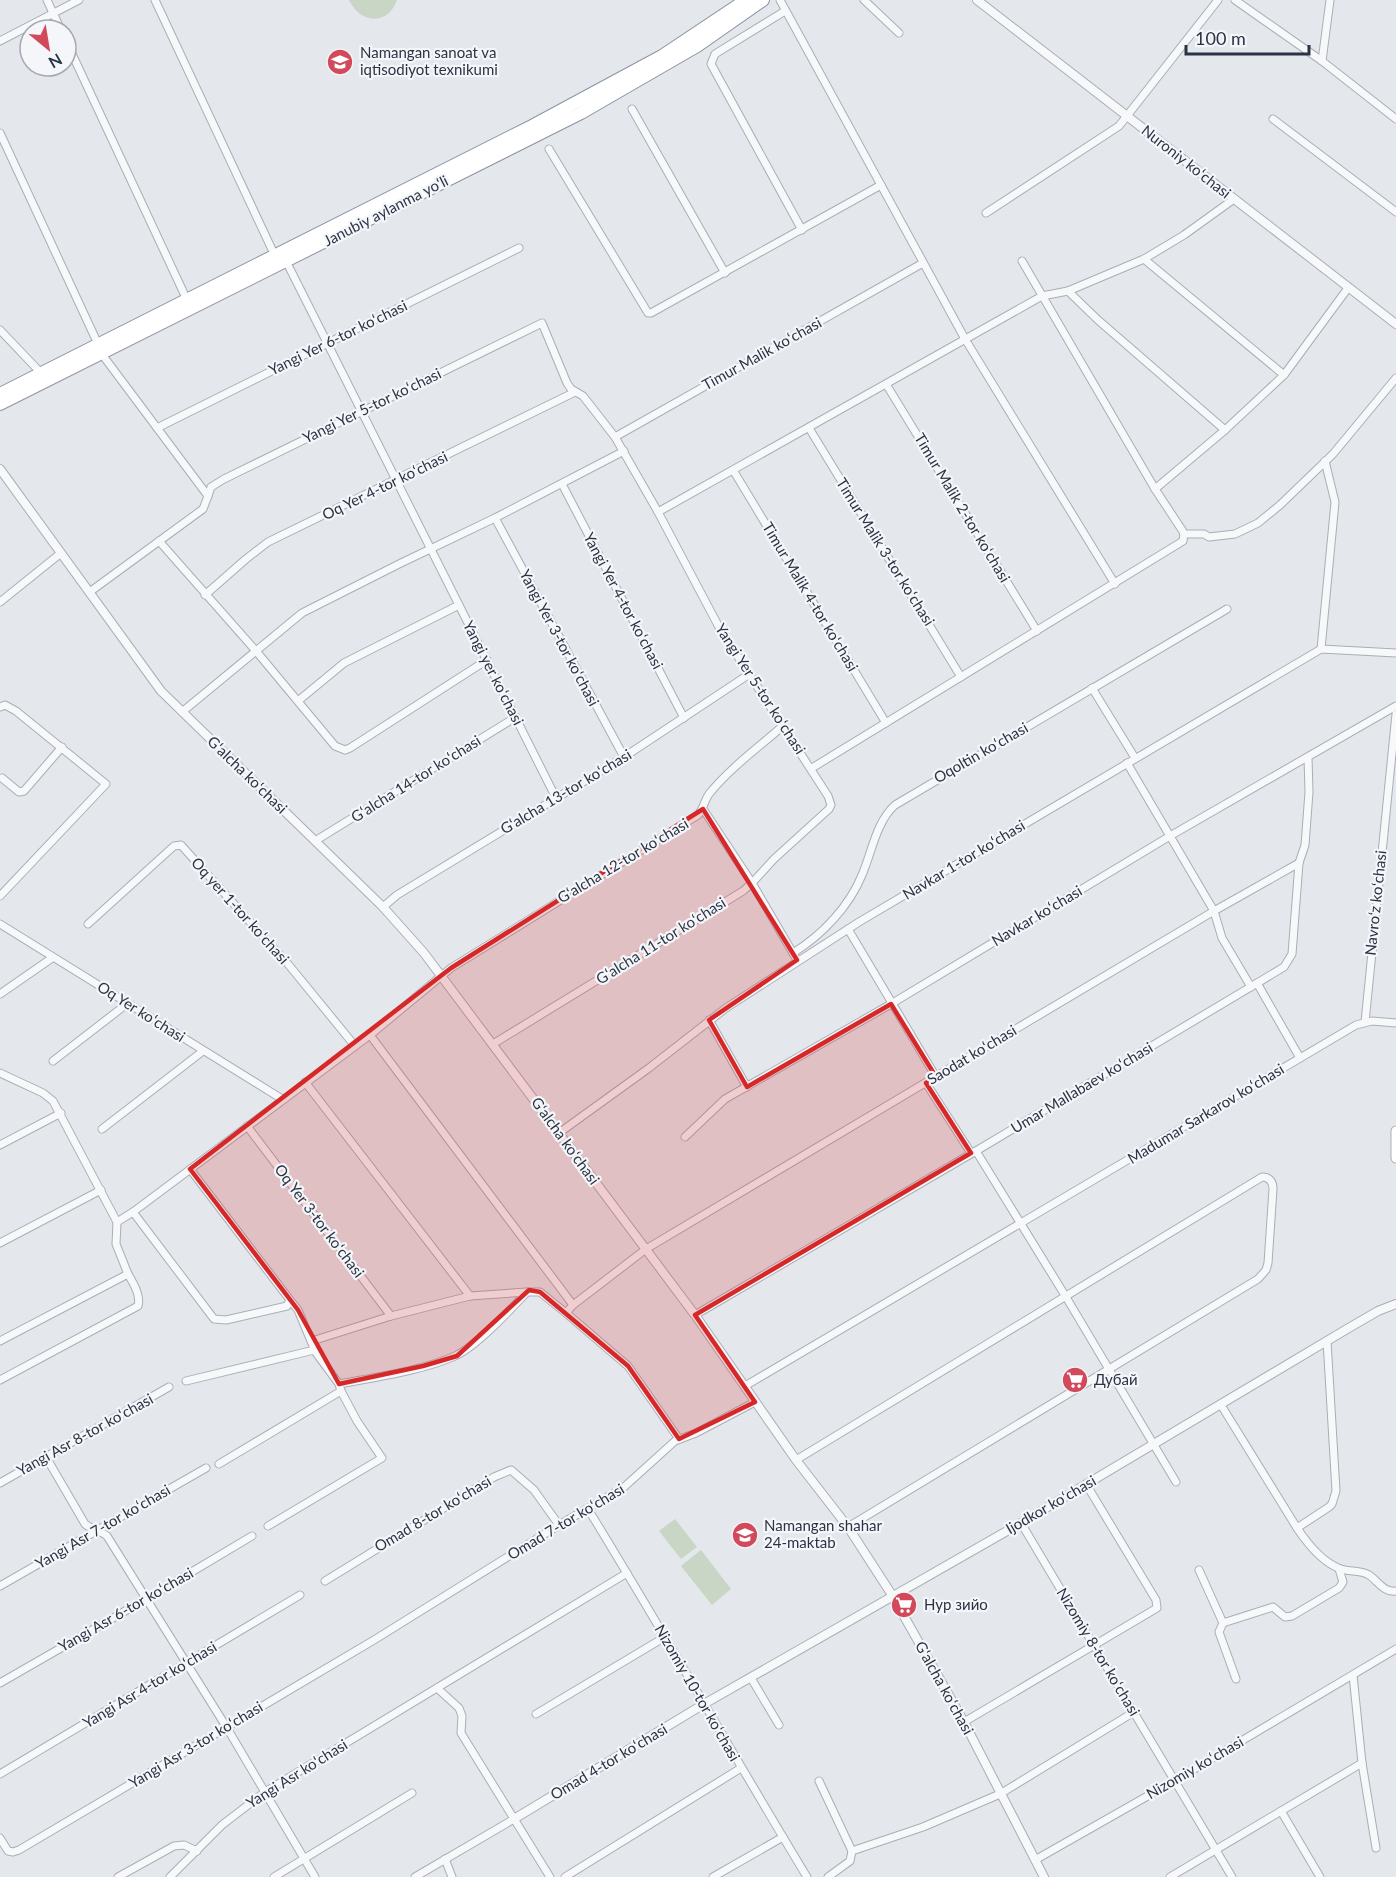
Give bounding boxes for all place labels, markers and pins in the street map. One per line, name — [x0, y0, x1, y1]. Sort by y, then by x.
place label: Namangan sanoat va iqtisodiyot texnikumi — [360, 43, 498, 78]
school or university icon: Namangan sanoat va iqtisodiyot texnikumi — [325, 47, 355, 77]
supermarket icon: Дубай — [1060, 1365, 1090, 1395]
place label: Дубай — [1094, 1370, 1138, 1388]
place label: Namangan shahar 24-maktab — [764, 1516, 882, 1551]
school or university icon: Namangan shahar 24-maktab — [730, 1520, 760, 1550]
supermarket icon: Нур зийо — [889, 1590, 919, 1620]
place label: Нур зийо — [924, 1595, 988, 1613]

